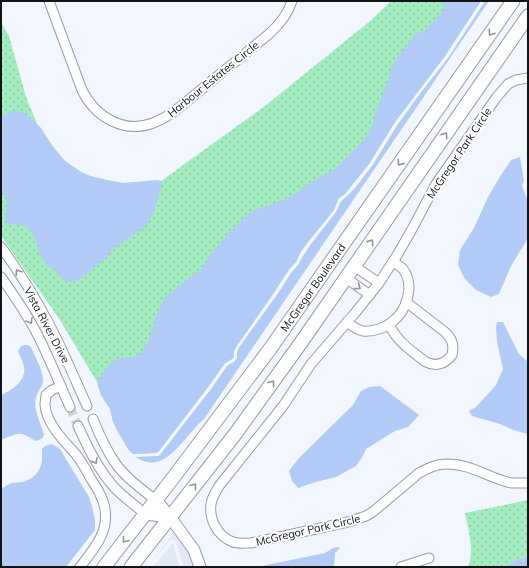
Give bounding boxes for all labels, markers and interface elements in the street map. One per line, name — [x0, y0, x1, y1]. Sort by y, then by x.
one-way arrow — [488, 29, 496, 36]
street label: Harbour Estates Circle — [164, 38, 262, 120]
street label: McGregor Park Circle — [423, 105, 495, 201]
one-way arrow — [440, 132, 448, 139]
one-way arrow — [398, 158, 405, 165]
one-way arrow — [366, 239, 373, 246]
street label: McGregor Boulevard — [277, 241, 349, 334]
one-way arrow — [15, 269, 23, 276]
one-way arrow — [353, 282, 360, 289]
street label: Vista River Drive — [21, 284, 73, 366]
one-way arrow — [25, 317, 33, 324]
one-way arrow — [267, 380, 274, 387]
one-way arrow — [90, 457, 97, 464]
one-way arrow — [189, 484, 196, 491]
street label: McGregor Park Circle — [254, 511, 362, 549]
one-way arrow — [122, 536, 129, 543]

